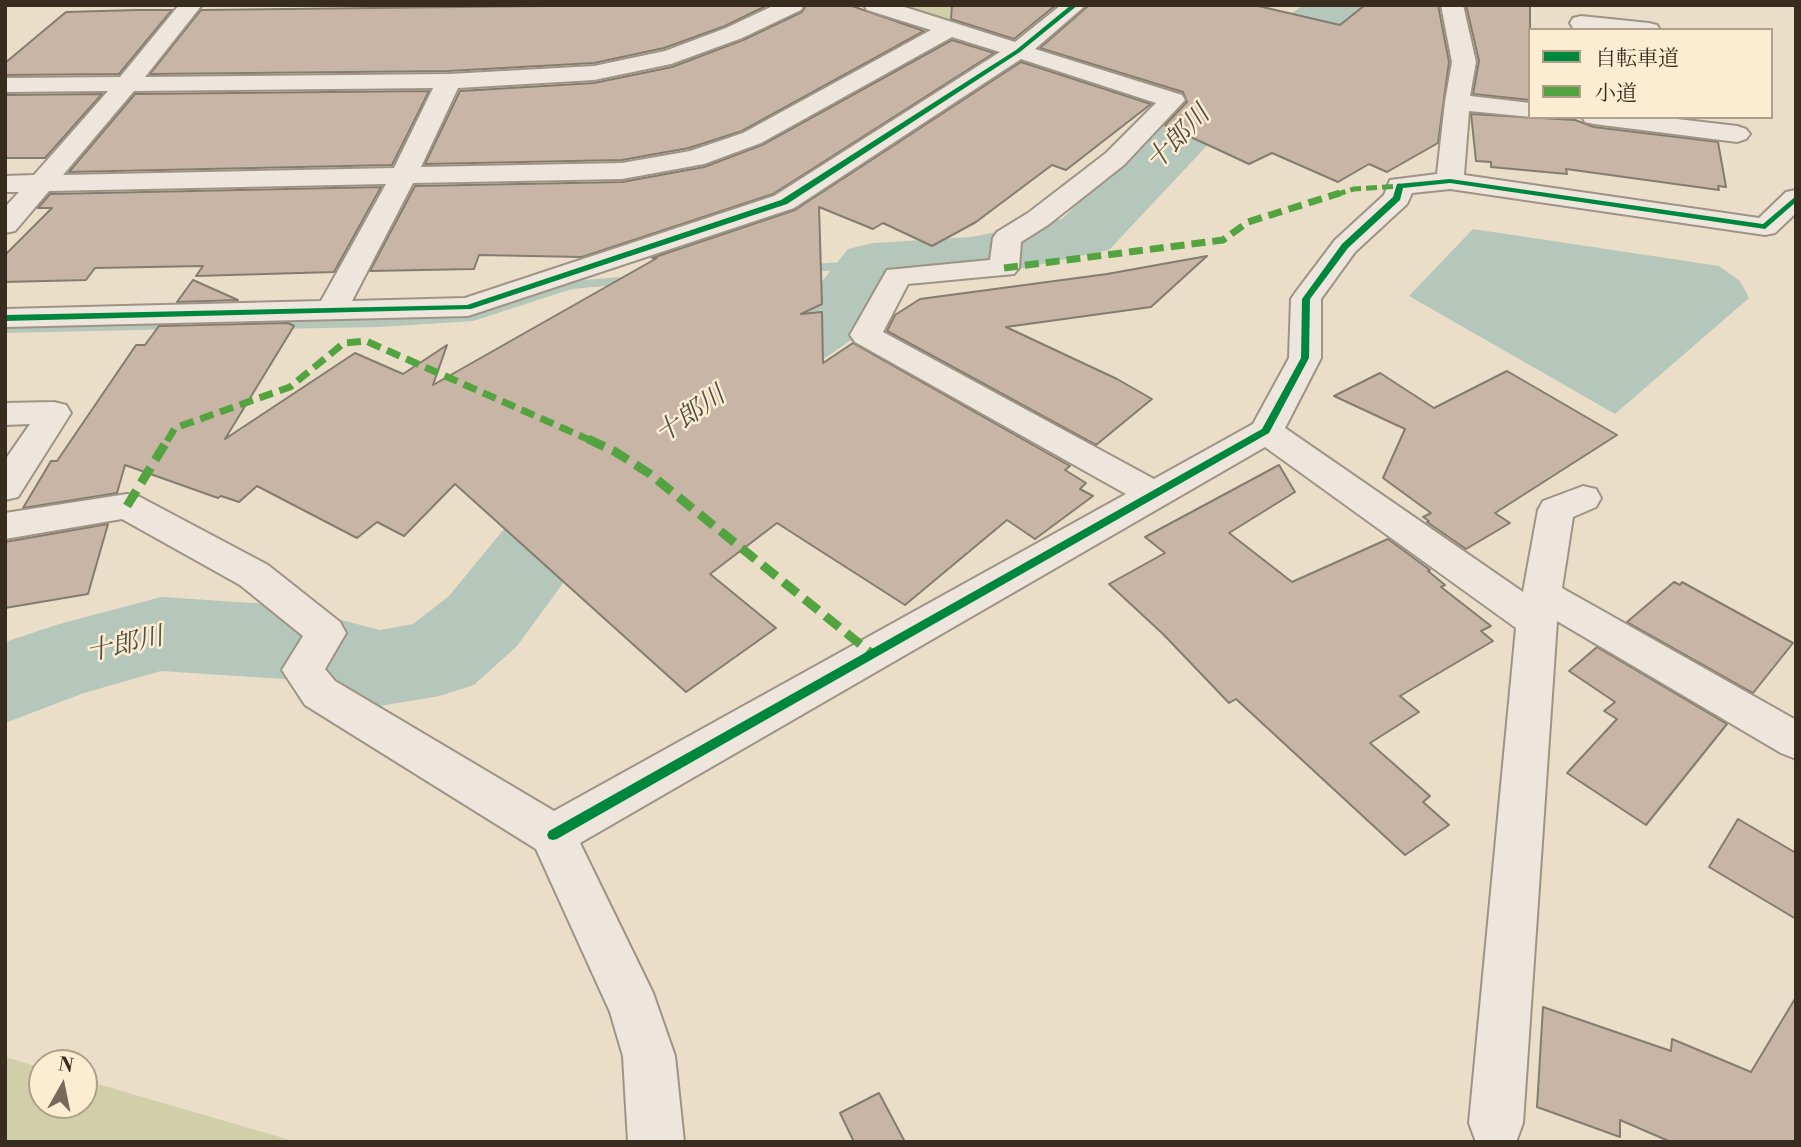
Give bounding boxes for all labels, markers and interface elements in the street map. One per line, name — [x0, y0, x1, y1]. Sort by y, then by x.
legend — [1528, 28, 1773, 119]
text: 自転車道 — [1595, 46, 1679, 72]
text: 小道 — [1595, 81, 1637, 107]
water label: 十郎川 — [1141, 100, 1217, 178]
water label: 十郎川 — [650, 381, 732, 451]
water label: 十郎川 — [83, 622, 167, 670]
north arrow — [28, 1049, 98, 1119]
text: N — [57, 1052, 75, 1078]

